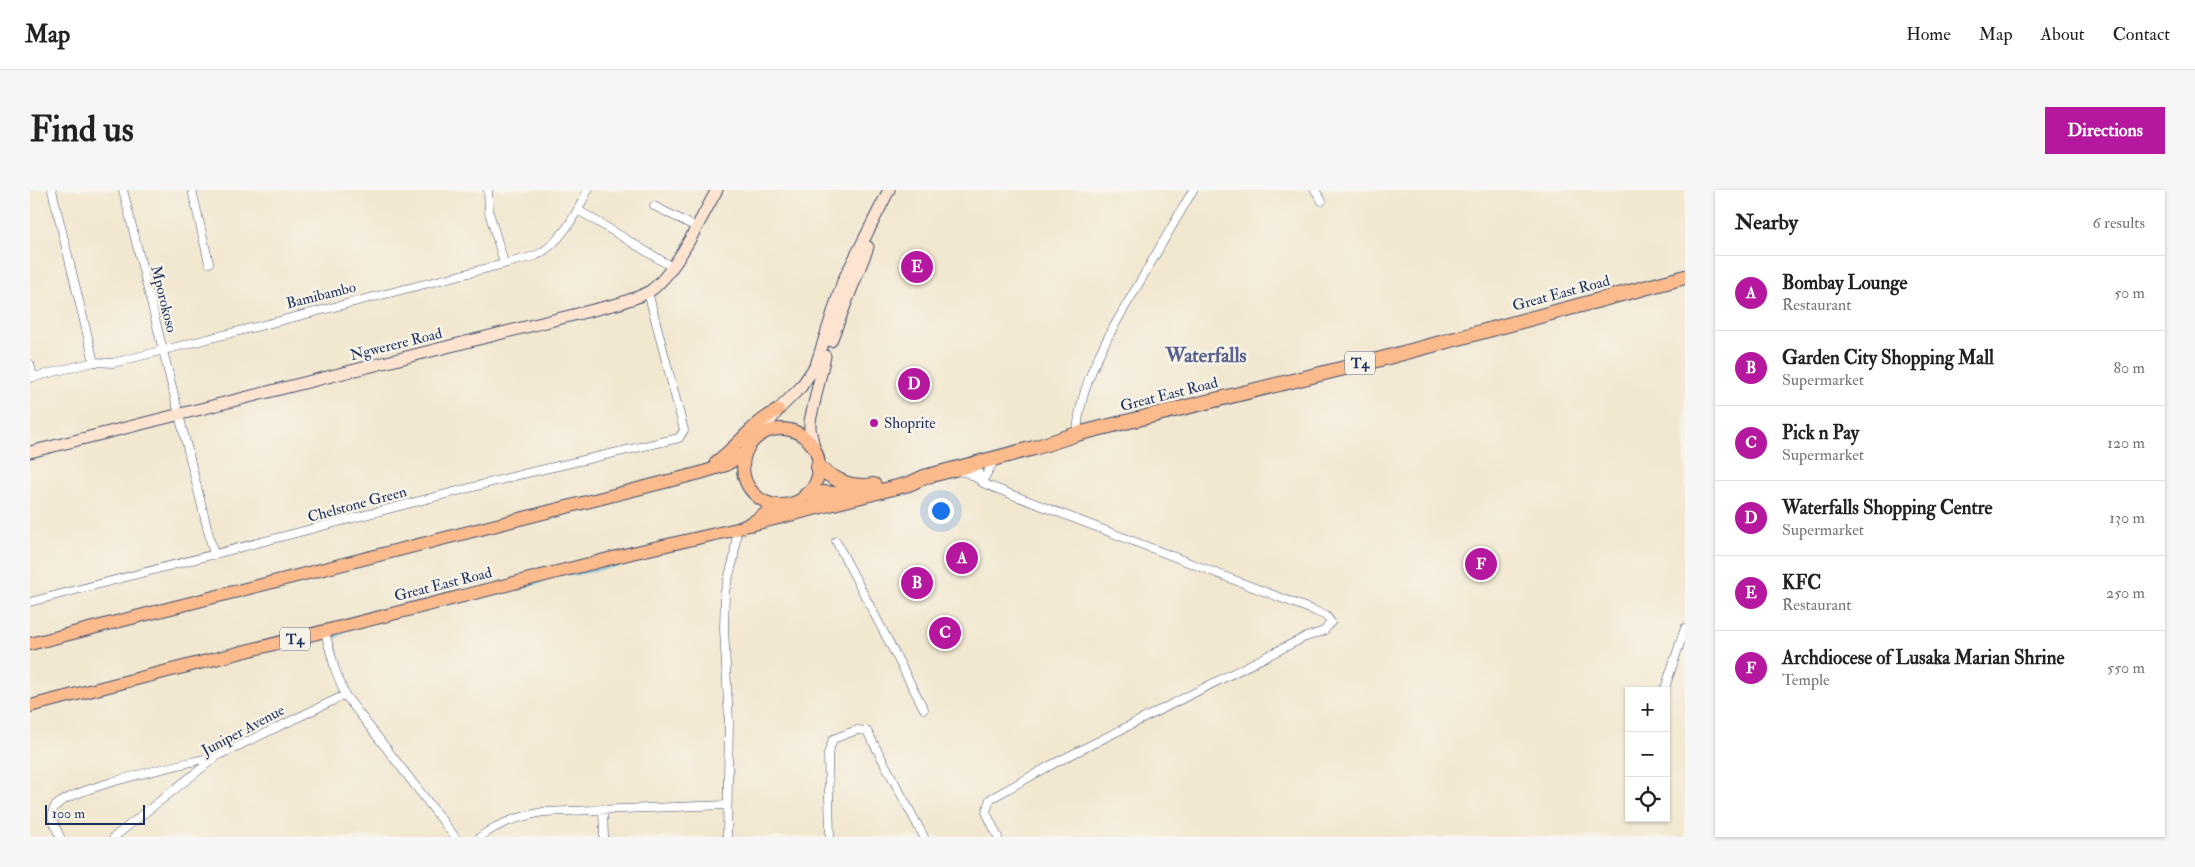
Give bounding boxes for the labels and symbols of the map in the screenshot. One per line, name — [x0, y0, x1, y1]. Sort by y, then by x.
pin: E — [901, 248, 933, 286]
street label: Mporokoso — [145, 264, 181, 335]
street label: Great East Road — [1510, 271, 1613, 316]
street label: Bamibambo — [284, 278, 358, 313]
street label: Ngwerere Road — [348, 324, 445, 365]
district label: Waterfalls — [1165, 343, 1247, 368]
road number: T4 — [1345, 352, 1375, 374]
pin: D — [898, 365, 930, 403]
street label: Great East Road — [1118, 373, 1221, 416]
place label: Shoprite — [884, 414, 936, 434]
marker: Shoprite — [868, 417, 880, 429]
street label: Chelstone Green — [306, 482, 409, 527]
your location — [928, 498, 954, 524]
pin: A — [946, 539, 978, 577]
pin: F — [1465, 545, 1497, 583]
street label: Great East Road — [392, 563, 495, 606]
pin: B — [901, 564, 933, 602]
pin: C — [929, 614, 961, 652]
road number: T4 — [280, 628, 310, 650]
street label: Juniper Avenue — [198, 701, 288, 762]
scale bar — [45, 802, 145, 825]

